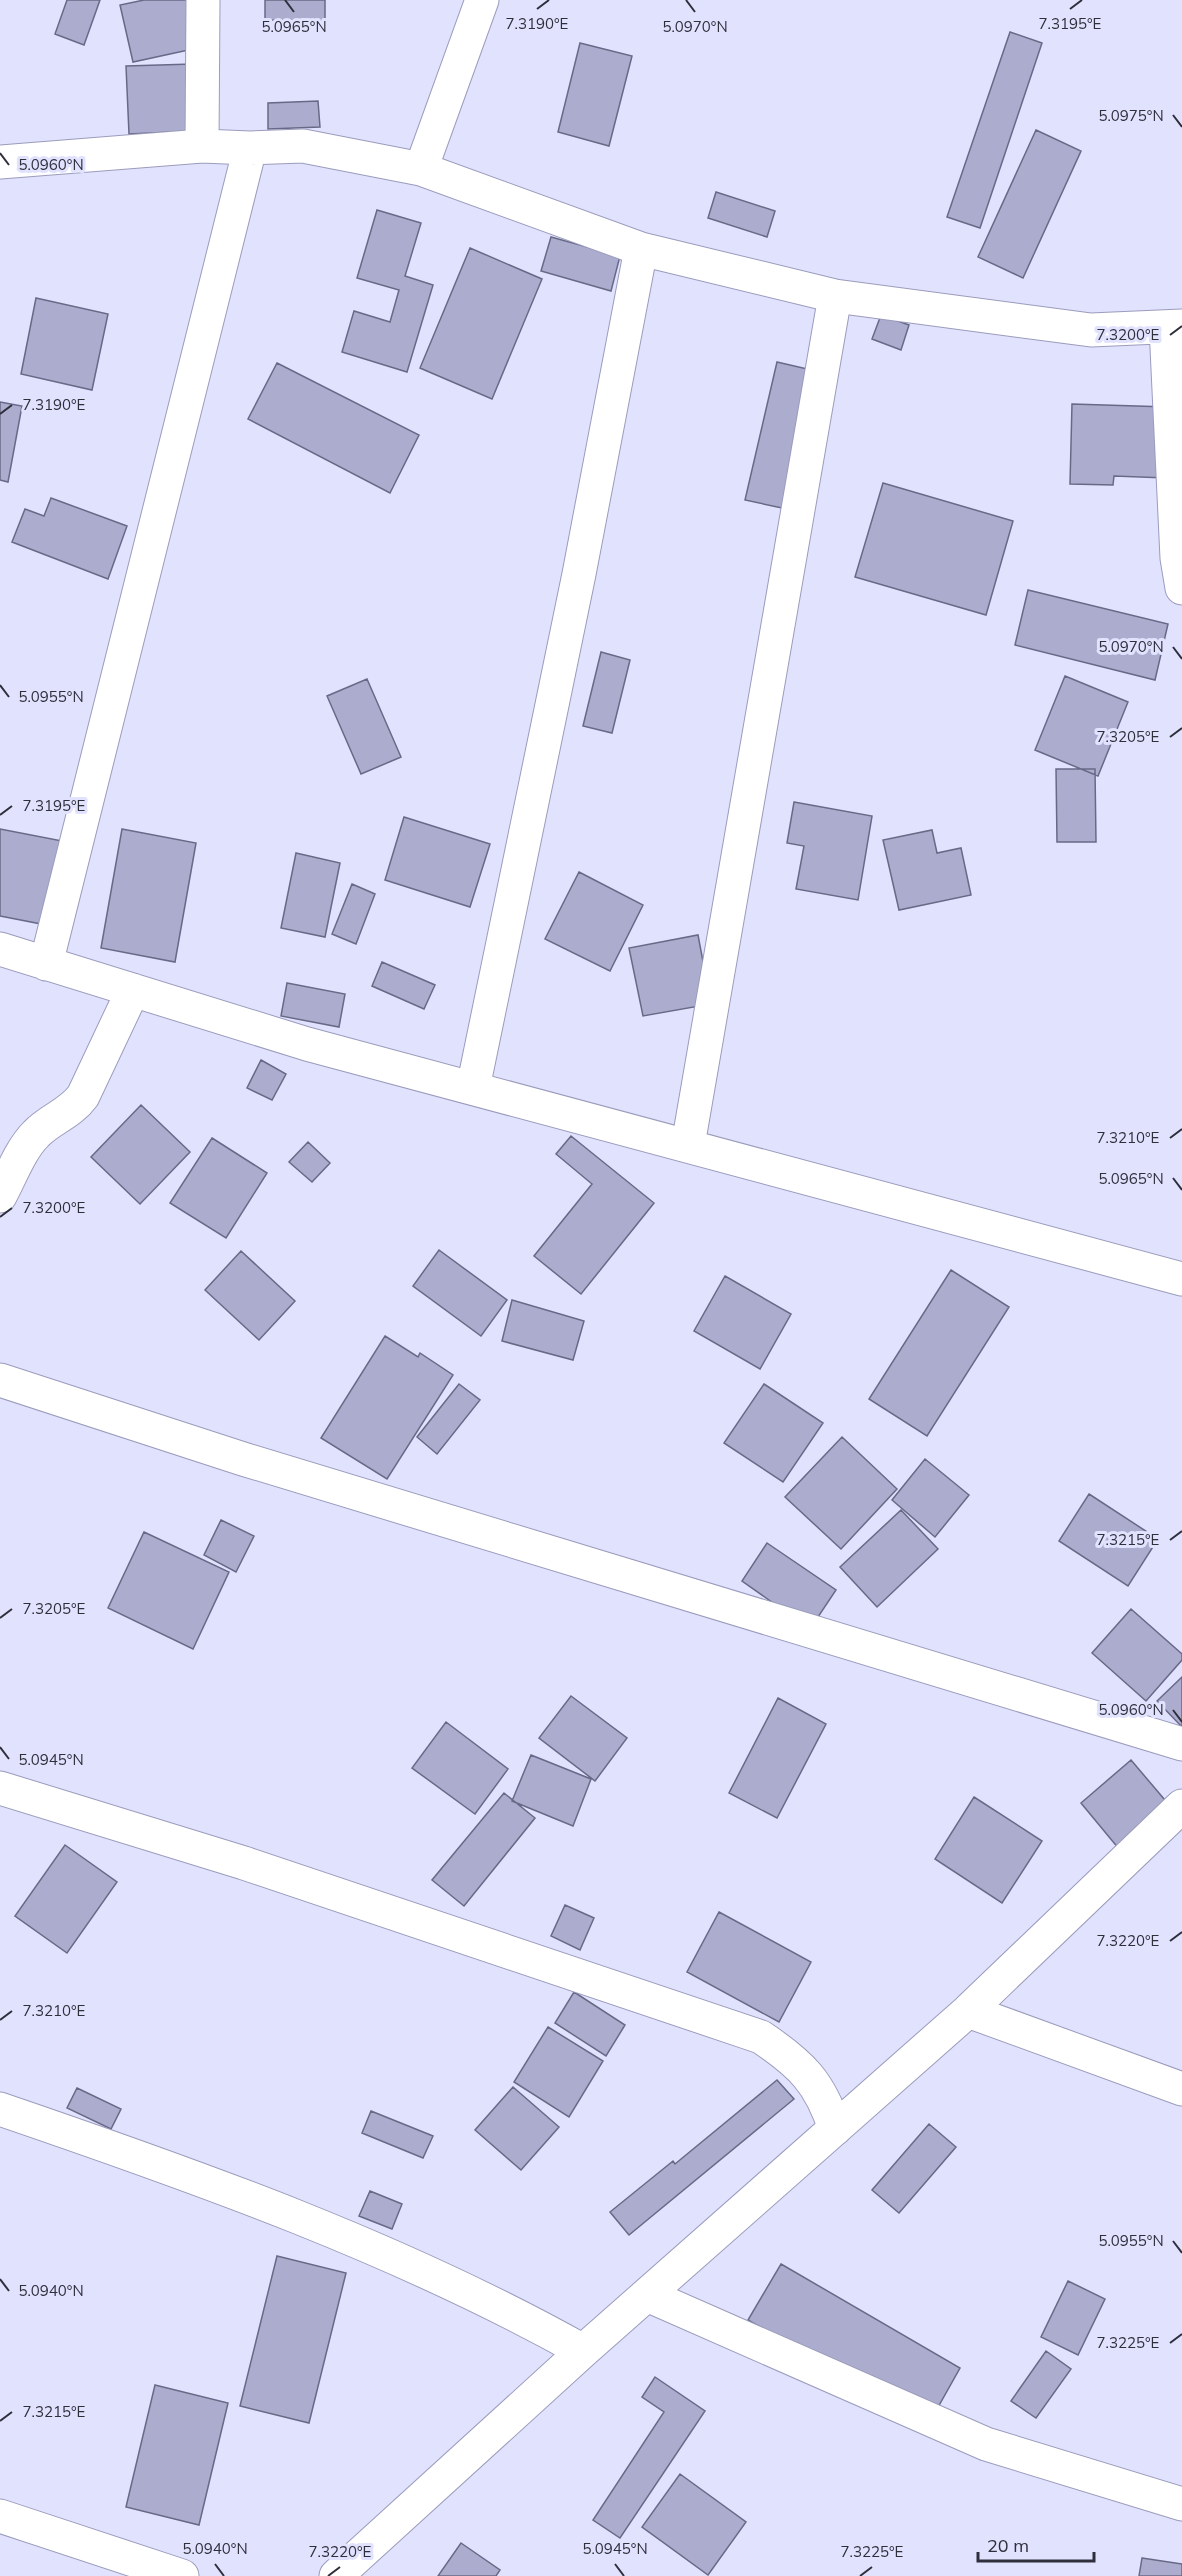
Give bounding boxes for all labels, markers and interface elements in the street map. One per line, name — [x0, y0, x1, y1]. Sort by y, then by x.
text: 7.3190°E — [506, 14, 569, 33]
text: 7.3195°E — [1039, 14, 1102, 33]
text: 5.0965°N — [261, 17, 327, 36]
text: 5.0970°N — [662, 17, 728, 36]
text: 5.0975°N — [1098, 106, 1164, 125]
text: 5.0960°N — [18, 155, 84, 174]
text: 7.3200°E — [1097, 325, 1160, 344]
text: 7.3190°E — [23, 395, 86, 414]
text: 5.0970°N — [1098, 637, 1164, 656]
text: 5.0955°N — [18, 687, 84, 706]
text: 7.3205°E — [1097, 727, 1160, 746]
text: 7.3195°E — [23, 796, 86, 815]
text: 7.3210°E — [1097, 1128, 1160, 1147]
text: 5.0965°N — [1098, 1169, 1164, 1188]
text: 7.3200°E — [23, 1198, 86, 1217]
text: 7.3215°E — [1097, 1530, 1160, 1549]
text: 7.3205°E — [23, 1599, 86, 1618]
text: 5.0960°N — [1098, 1700, 1164, 1719]
text: 5.0945°N — [18, 1750, 84, 1769]
text: 7.3220°E — [1097, 1931, 1160, 1950]
text: 7.3210°E — [23, 2001, 86, 2020]
text: 5.0955°N — [1098, 2231, 1164, 2250]
text: 5.0940°N — [18, 2281, 84, 2300]
text: 7.3225°E — [1097, 2333, 1160, 2352]
text: 7.3215°E — [23, 2402, 86, 2421]
scale bar — [978, 2525, 1094, 2563]
text: 20 m — [987, 2534, 1029, 2557]
text: 5.0940°N — [182, 2539, 248, 2558]
text: 5.0945°N — [582, 2539, 648, 2558]
text: 7.3220°E — [309, 2542, 372, 2561]
text: 7.3225°E — [841, 2542, 904, 2561]

